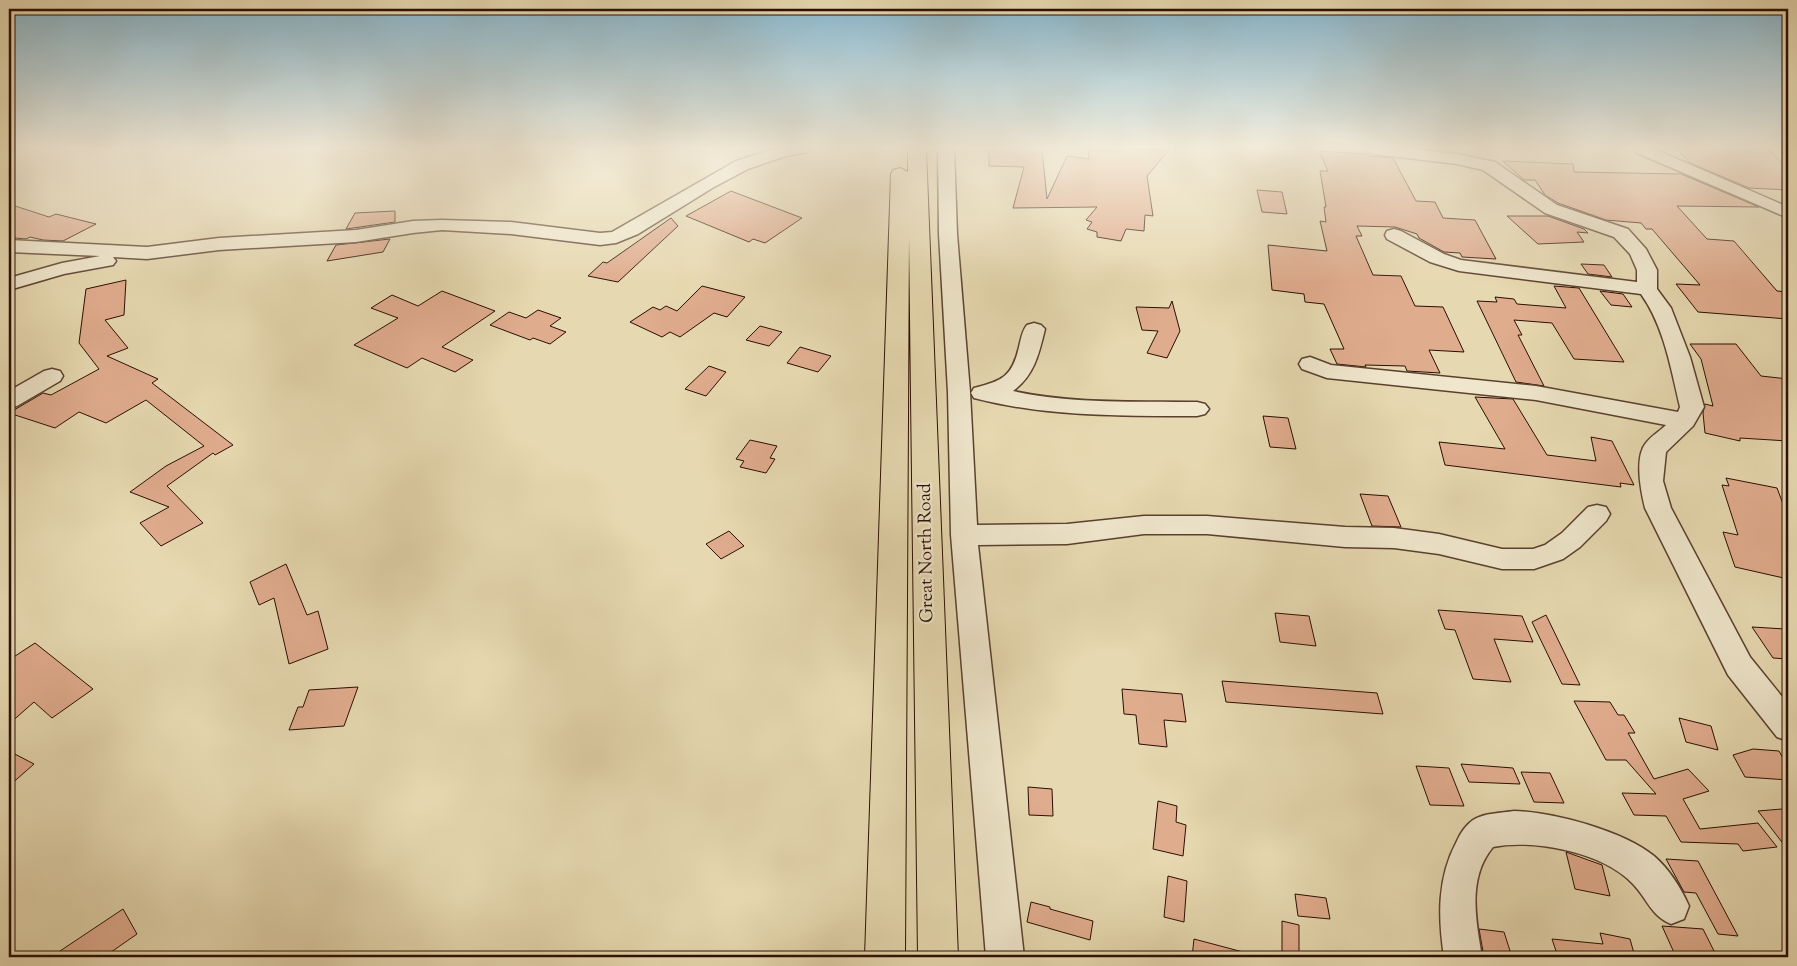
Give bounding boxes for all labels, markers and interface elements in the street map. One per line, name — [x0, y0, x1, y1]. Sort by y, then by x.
street label: Great North Road — [913, 483, 941, 623]

